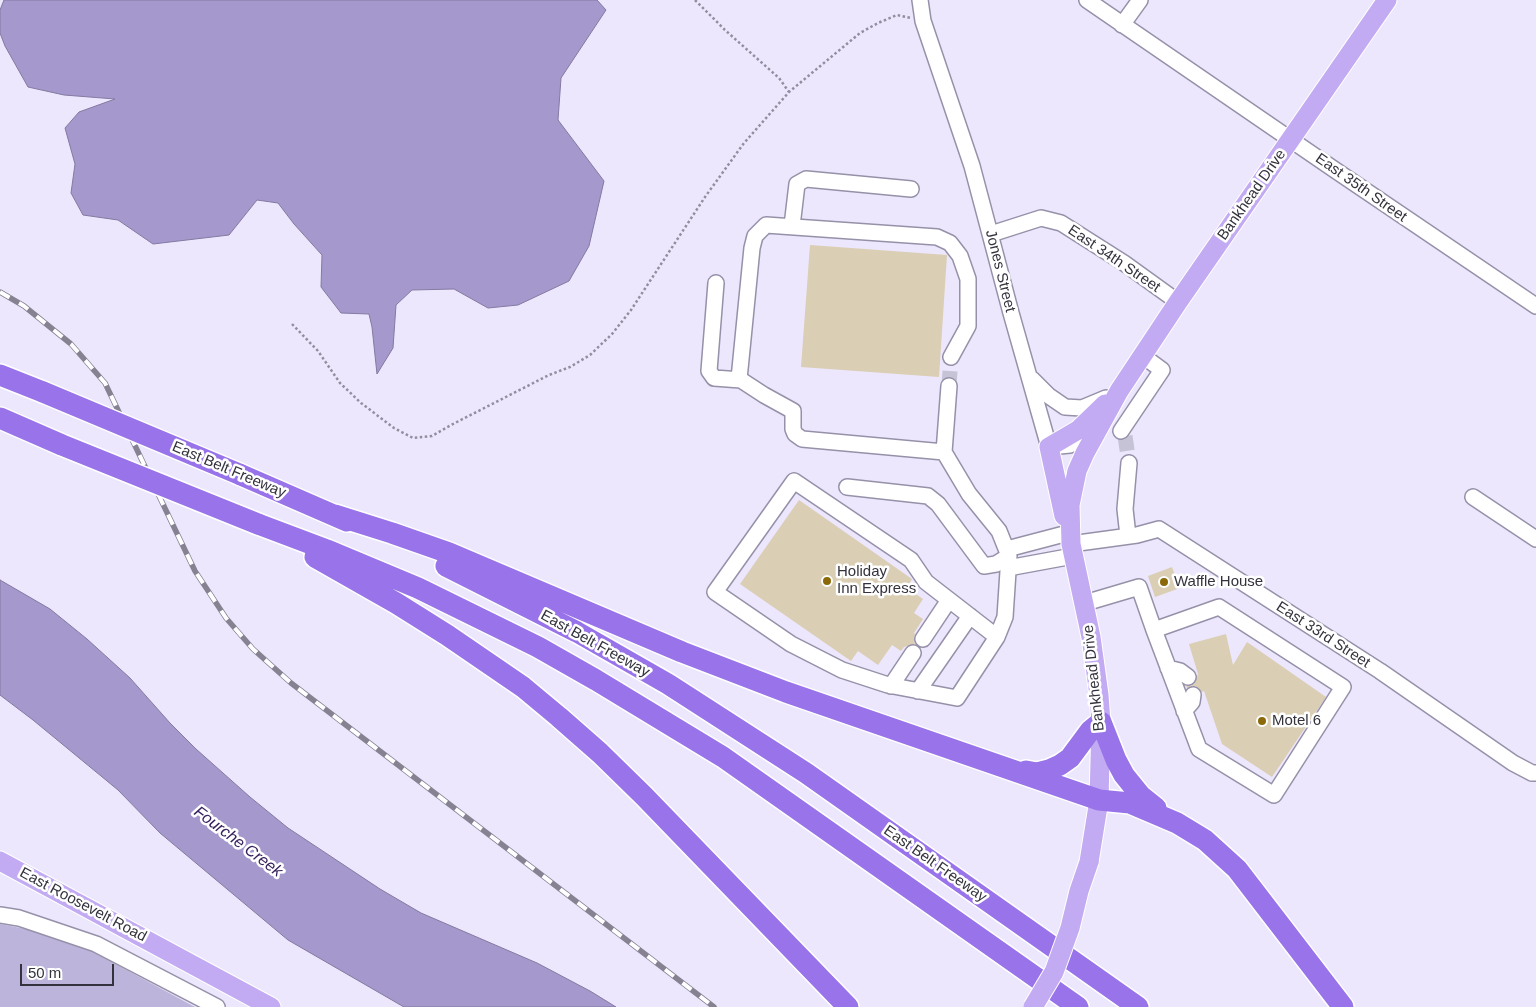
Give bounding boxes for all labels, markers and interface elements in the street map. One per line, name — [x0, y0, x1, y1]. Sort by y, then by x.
street label: Bankhead Drive — [1214, 146, 1290, 244]
street label: East 35th Street — [1312, 150, 1410, 226]
street label: East 34th Street — [1064, 221, 1164, 297]
street label: Jones Street — [981, 228, 1019, 314]
street label: East Belt Freeway — [169, 438, 289, 502]
place label: Holiday Inn Express — [837, 563, 916, 598]
place label: Waffle House — [1174, 573, 1263, 591]
marker: Holiday Inn Express — [821, 575, 833, 587]
marker: Waffle House — [1158, 576, 1170, 588]
street label: East 33rd Street — [1273, 598, 1373, 672]
street label: East Belt Freeway — [537, 607, 653, 681]
street label: Bankhead Drive — [1079, 624, 1109, 732]
place label: Motel 6 — [1272, 712, 1321, 730]
marker: Motel 6 — [1256, 715, 1268, 727]
water label: Fourche Creek — [190, 802, 286, 882]
street label: East Belt Freeway — [880, 822, 990, 906]
street label: East Roosevelt Road — [17, 864, 149, 946]
scale bar — [22, 954, 116, 986]
text: 50 m — [28, 964, 61, 981]

